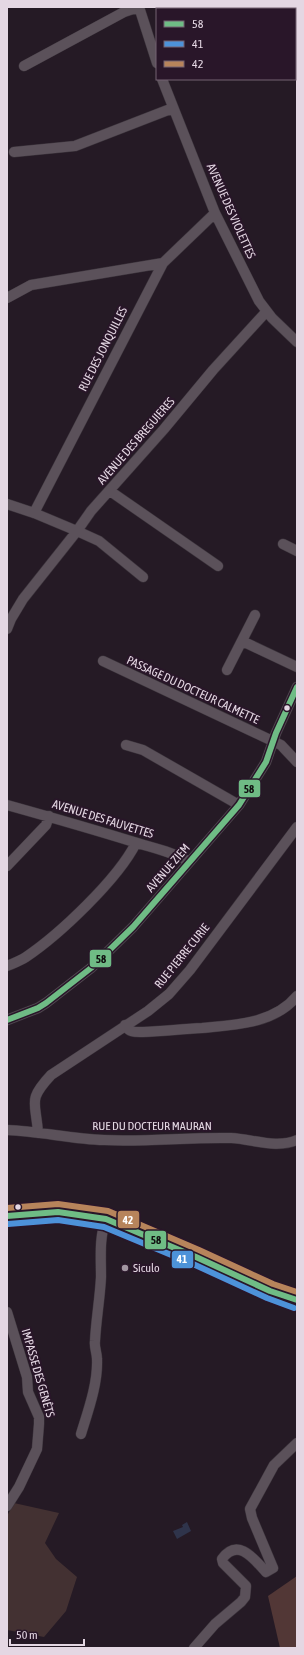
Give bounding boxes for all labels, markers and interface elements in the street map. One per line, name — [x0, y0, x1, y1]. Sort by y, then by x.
legend — [156, 8, 296, 80]
text: 58 — [192, 17, 204, 31]
text: 41 — [192, 37, 204, 51]
text: 42 — [192, 57, 203, 71]
street label: AVENUE DES VIOLETTES — [204, 161, 258, 261]
street label: RUE DES JONQUILLES — [76, 304, 130, 394]
street label: AVENUE DES BREGUIERES — [94, 395, 178, 487]
street label: PASSAGE DU DOCTEUR CALMETTE — [124, 653, 262, 727]
unlabelled marker — [282, 703, 292, 713]
line badge: 58 — [238, 779, 261, 798]
text: 58 — [244, 783, 254, 795]
street label: AVENUE DES FAUVETTES — [51, 797, 155, 841]
street label: AVENUE ZIEM — [143, 841, 193, 895]
street label: RUE PIERRE CURIE — [152, 921, 212, 991]
line badge: 58 — [89, 949, 112, 968]
text: 58 — [96, 953, 106, 965]
street label: RUE DU DOCTEUR MAURAN — [92, 1119, 212, 1133]
unlabelled marker — [13, 1202, 23, 1212]
line badge: 42 — [117, 1210, 140, 1229]
text: 42 — [122, 1214, 133, 1226]
line badge: 58 — [144, 1230, 167, 1250]
text: 58 — [151, 1234, 161, 1246]
line badge: 41 — [171, 1250, 194, 1269]
text: 41 — [176, 1253, 187, 1265]
place label: Siculo — [133, 1261, 160, 1275]
marker: Siculo — [120, 1263, 130, 1273]
street label: IMPASSE DES GENÊTS — [19, 1327, 57, 1419]
scale bar — [10, 1621, 84, 1647]
text: 50 m — [16, 1628, 38, 1642]

